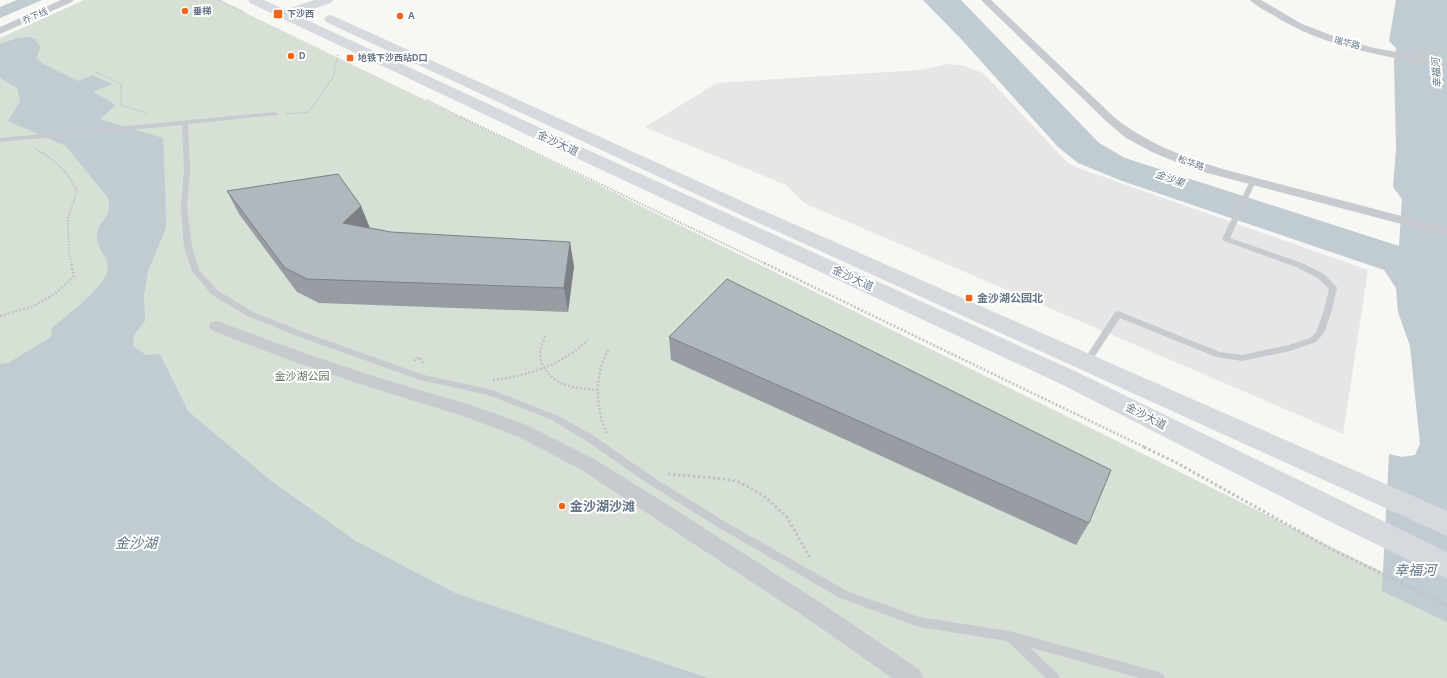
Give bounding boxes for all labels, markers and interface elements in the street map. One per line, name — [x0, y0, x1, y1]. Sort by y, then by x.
street label: 乔下线 — [20, 5, 49, 26]
place label: 垂梯 — [193, 5, 212, 16]
marker: 垂梯 — [180, 6, 190, 16]
marker: 下沙西 — [272, 8, 284, 20]
place label: 下沙西 — [287, 8, 314, 19]
place label: A — [408, 10, 415, 21]
marker: A — [395, 11, 405, 21]
street label: 瑞华路 — [1333, 34, 1362, 51]
place label: D — [299, 50, 306, 61]
marker: D — [286, 51, 296, 61]
place label: 地铁下沙西站D口 — [357, 52, 428, 63]
marker: 地铁下沙西站D口 — [345, 53, 355, 63]
water label: 幸福河 — [1429, 56, 1443, 88]
street label: 金沙大道 — [535, 127, 581, 159]
street label: 松华路 — [1177, 153, 1206, 172]
water label: 金沙渠 — [1154, 167, 1188, 189]
street label: 金沙大道 — [830, 262, 876, 294]
place label: 金沙湖公园北 — [977, 291, 1043, 305]
marker: 金沙湖公园北 — [964, 293, 974, 303]
park label: 金沙湖公园 — [275, 369, 330, 383]
street label: 金沙大道 — [1123, 400, 1169, 432]
place label: 金沙湖沙滩 — [570, 498, 635, 514]
marker: 金沙湖沙滩 — [557, 501, 567, 511]
water label: 金沙湖 — [115, 534, 159, 551]
water label: 幸福河 — [1394, 561, 1439, 578]

